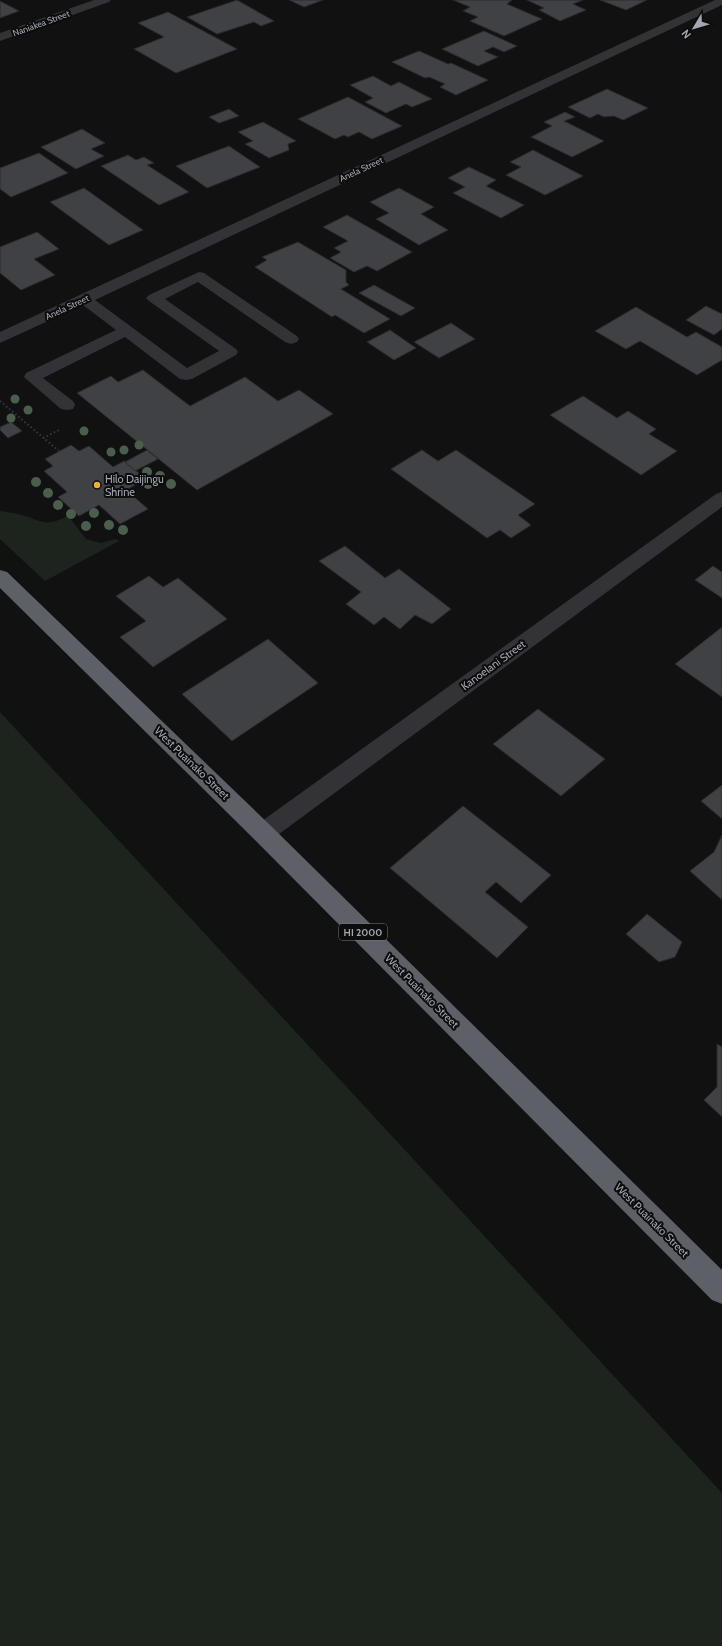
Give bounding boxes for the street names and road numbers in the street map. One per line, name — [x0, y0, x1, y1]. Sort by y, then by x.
street label: Naniakea Street — [11, 8, 71, 38]
street label: Anela Street — [337, 154, 385, 184]
street label: Anela Street — [43, 292, 91, 322]
street label: Kanoelani Street — [458, 637, 528, 693]
street label: West Puainako Street — [152, 724, 233, 803]
road number: HI 2000 — [339, 924, 387, 940]
street label: West Puainako Street — [382, 951, 462, 1031]
street label: West Puainako Street — [612, 1180, 692, 1260]

